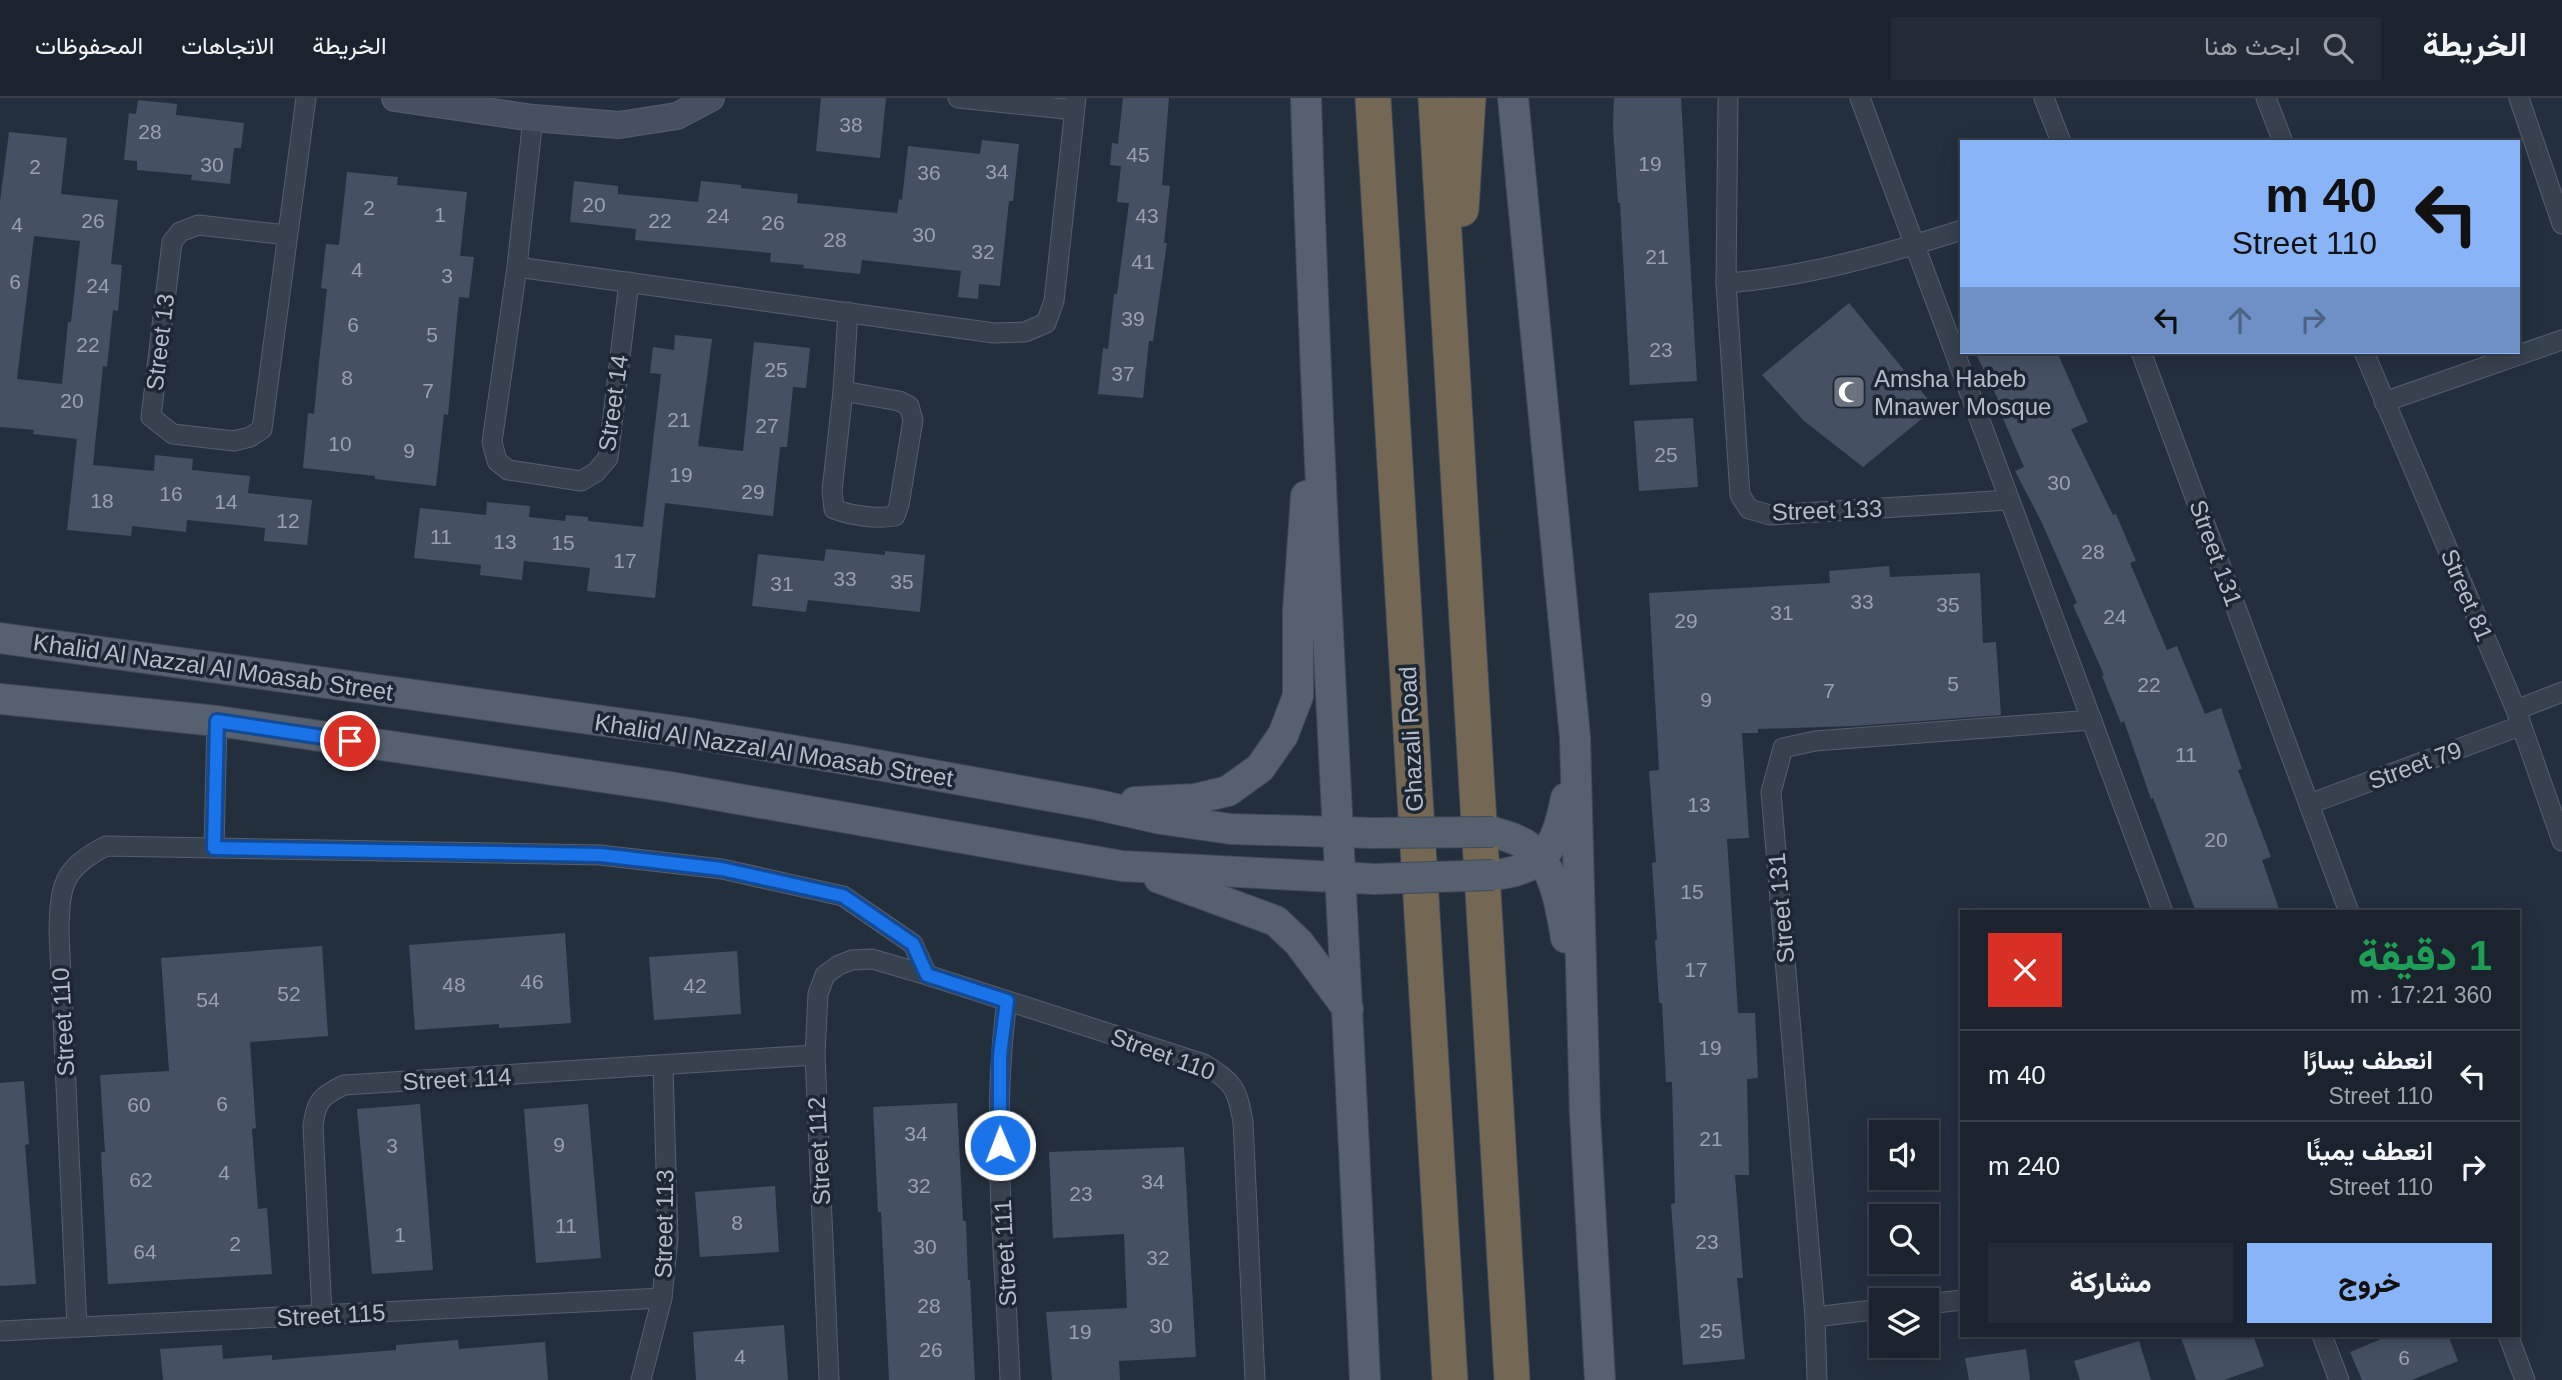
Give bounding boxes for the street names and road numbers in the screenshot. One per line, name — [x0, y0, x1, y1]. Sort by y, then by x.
street label: Street 13 — [141, 292, 179, 392]
street label: Street 14 — [593, 353, 633, 453]
street label: Street 133 — [1771, 495, 1883, 525]
street label: Street 131 — [2184, 496, 2248, 610]
street label: Street 81 — [2436, 545, 2498, 645]
street label: Khalid Al Nazzal Al Moasab Street — [31, 628, 395, 706]
street label: Ghazali Road — [1394, 666, 1428, 812]
street label: Khalid Al Nazzal Al Moasab Street — [593, 708, 956, 792]
street label: Street 79 — [2365, 736, 2465, 794]
street label: Street 131 — [1763, 852, 1799, 964]
street label: Street 110 — [47, 967, 79, 1077]
street label: Street 110 — [1107, 1023, 1219, 1085]
street label: Street 114 — [402, 1063, 512, 1095]
street label: Street 112 — [803, 1096, 835, 1206]
street label: Street 113 — [650, 1169, 678, 1279]
street label: Street 111 — [989, 1199, 1021, 1307]
street label: Street 115 — [276, 1299, 386, 1331]

